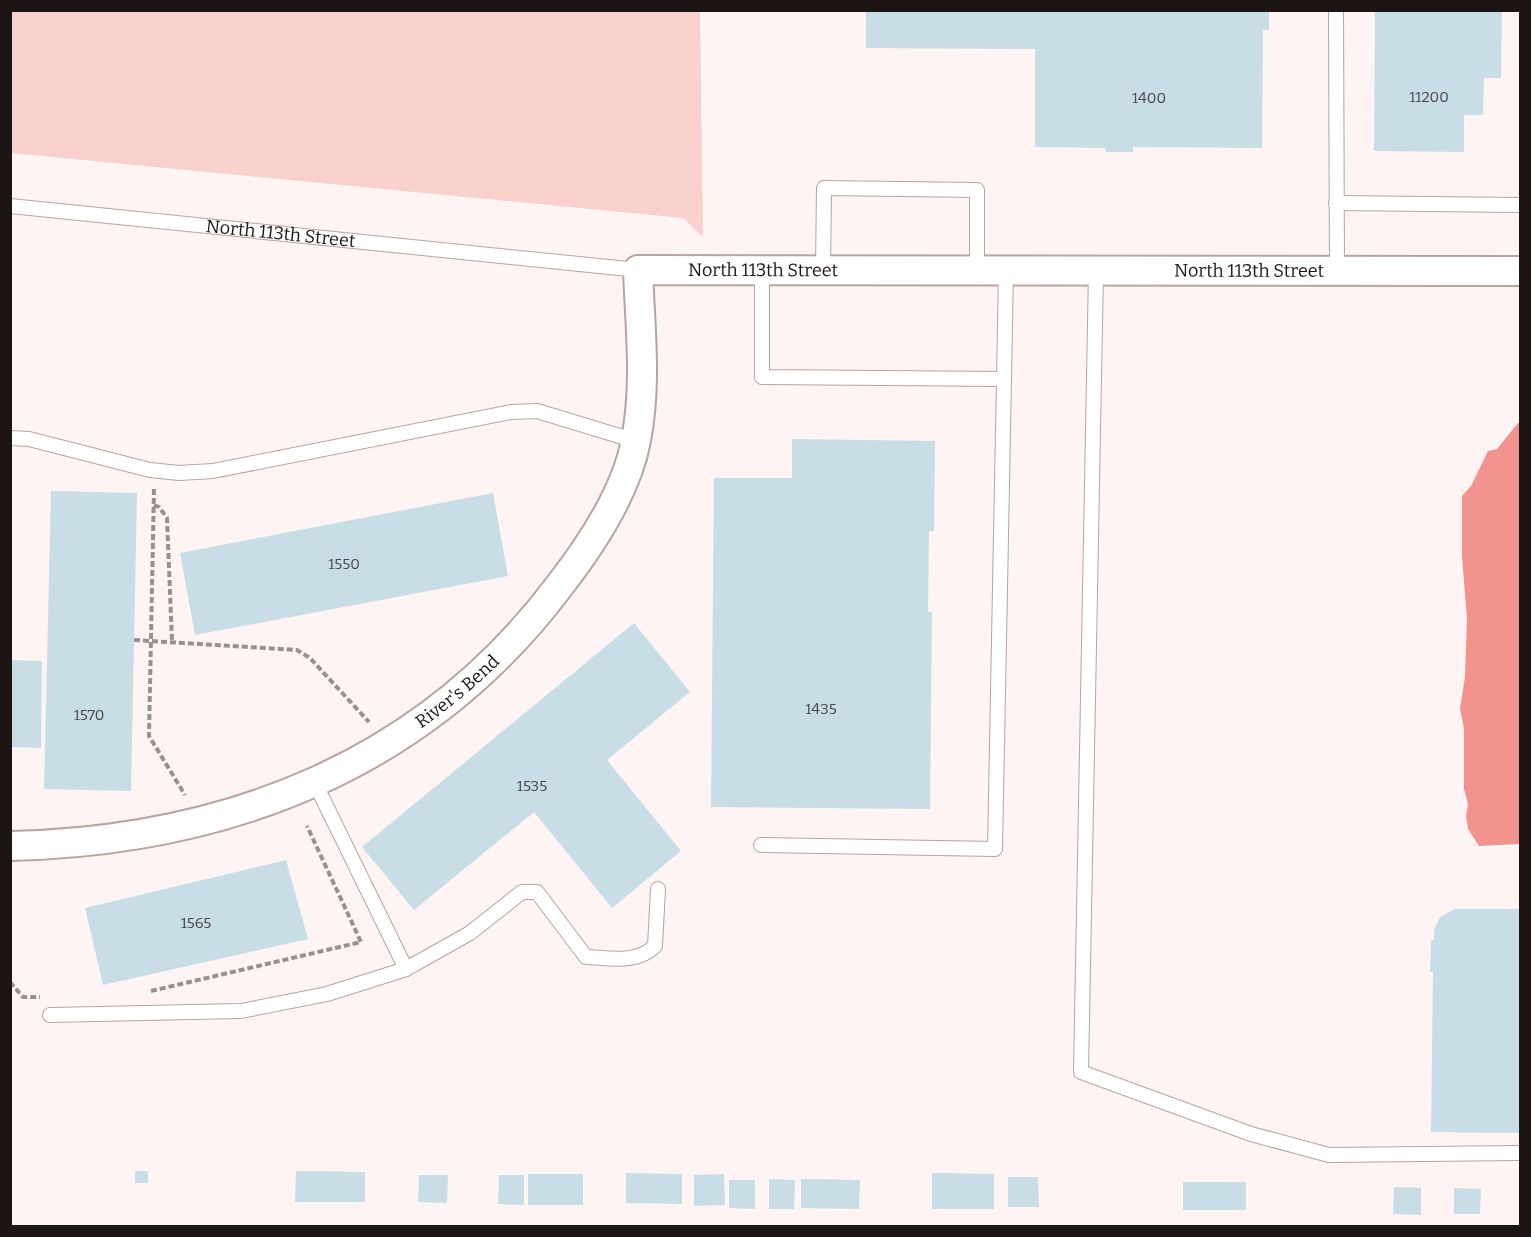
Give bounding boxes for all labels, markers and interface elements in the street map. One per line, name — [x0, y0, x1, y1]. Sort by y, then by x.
house number: 11200 — [1409, 88, 1449, 106]
house number: 1400 — [1132, 89, 1166, 107]
street label: North 113th Street — [205, 215, 357, 252]
street label: North 113th Street — [688, 259, 839, 281]
street label: North 113th Street — [1174, 260, 1325, 282]
house number: 1550 — [328, 555, 360, 573]
street label: River's Bend — [411, 650, 504, 733]
house number: 1435 — [805, 700, 837, 718]
house number: 1570 — [74, 706, 104, 724]
house number: 1535 — [517, 777, 547, 795]
house number: 1565 — [181, 914, 211, 932]

